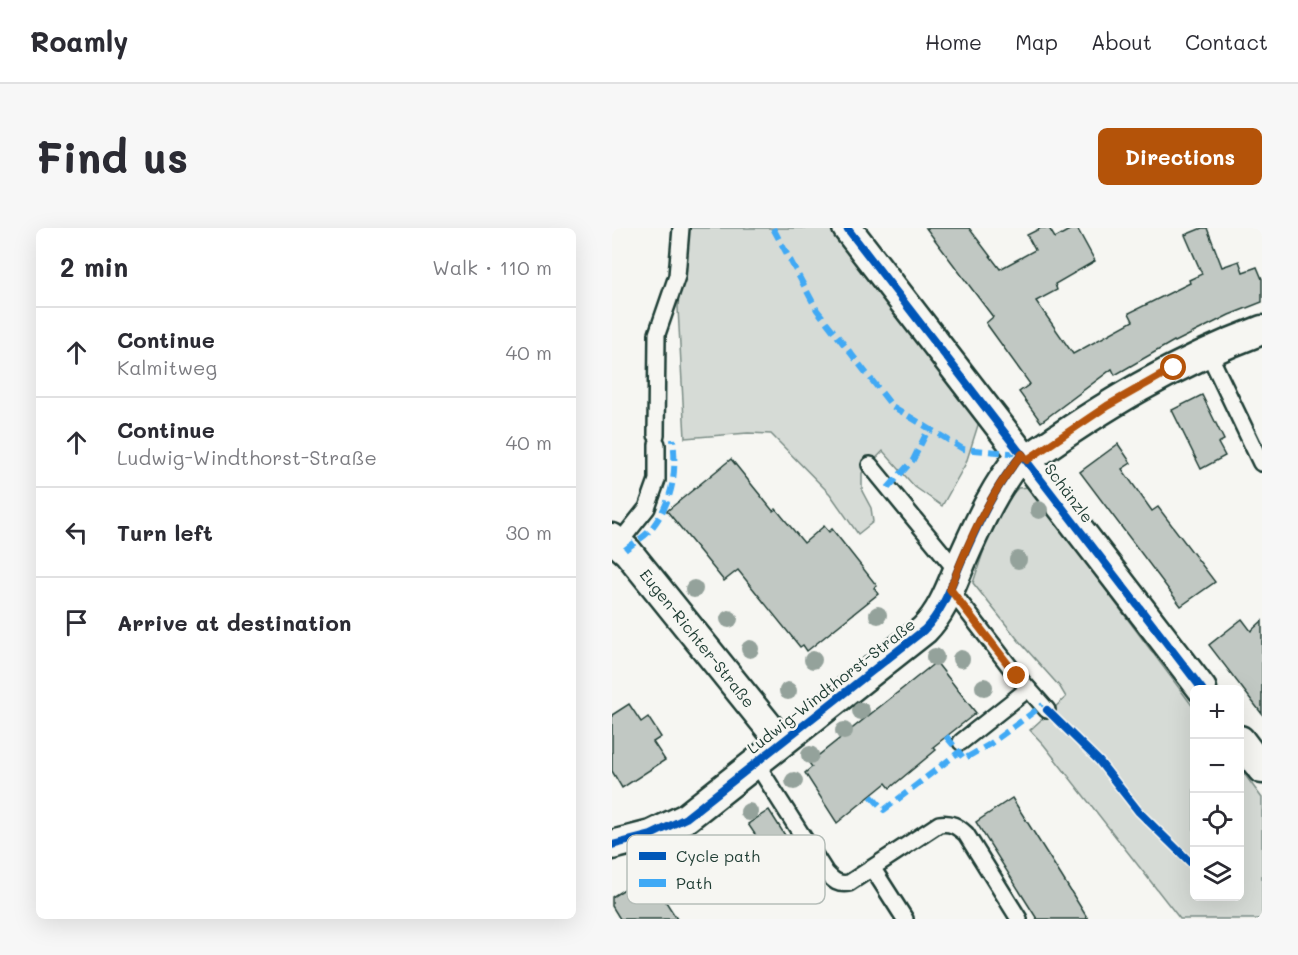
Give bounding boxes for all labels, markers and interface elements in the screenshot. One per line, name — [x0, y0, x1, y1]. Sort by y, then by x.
text: Roamly — [30, 23, 129, 59]
text: Home — [925, 28, 982, 55]
text: Map — [1015, 28, 1058, 55]
text: About — [1091, 28, 1152, 55]
text: Contact — [1185, 28, 1268, 55]
button: Directions — [1098, 128, 1262, 185]
text: Find us — [36, 129, 188, 184]
text: 2 min — [60, 250, 128, 284]
text: Walk · 110 m — [432, 254, 552, 280]
text: Continue — [117, 325, 215, 354]
icon: ahead — [60, 336, 93, 369]
text: 40 m — [506, 339, 552, 365]
text: Kalmitweg — [117, 354, 217, 380]
route start — [1160, 354, 1186, 380]
text: Continue — [117, 415, 215, 444]
icon: ahead — [60, 426, 93, 459]
text: 40 m — [506, 429, 552, 455]
text: Ludwig-Windthorst-Straße — [117, 444, 377, 470]
street label: Schänzle — [1040, 459, 1099, 527]
icon: left — [60, 516, 93, 549]
text: Turn left — [117, 518, 213, 547]
text: 30 m — [506, 519, 552, 545]
street label: Eugen-Richter-Straße — [636, 564, 760, 712]
icon: arrive — [60, 606, 93, 639]
text: Arrive at destination — [117, 608, 352, 637]
street label: Ludwig-Windthorst-Straße — [742, 613, 919, 758]
route end — [1003, 662, 1029, 688]
map controls — [1190, 685, 1244, 901]
button: + — [1190, 685, 1244, 739]
button: − — [1190, 739, 1244, 793]
button: locate — [1190, 793, 1244, 847]
legend — [627, 835, 825, 904]
text: Cycle path — [676, 845, 760, 866]
button: layers — [1190, 847, 1244, 901]
text: Path — [676, 872, 712, 893]

